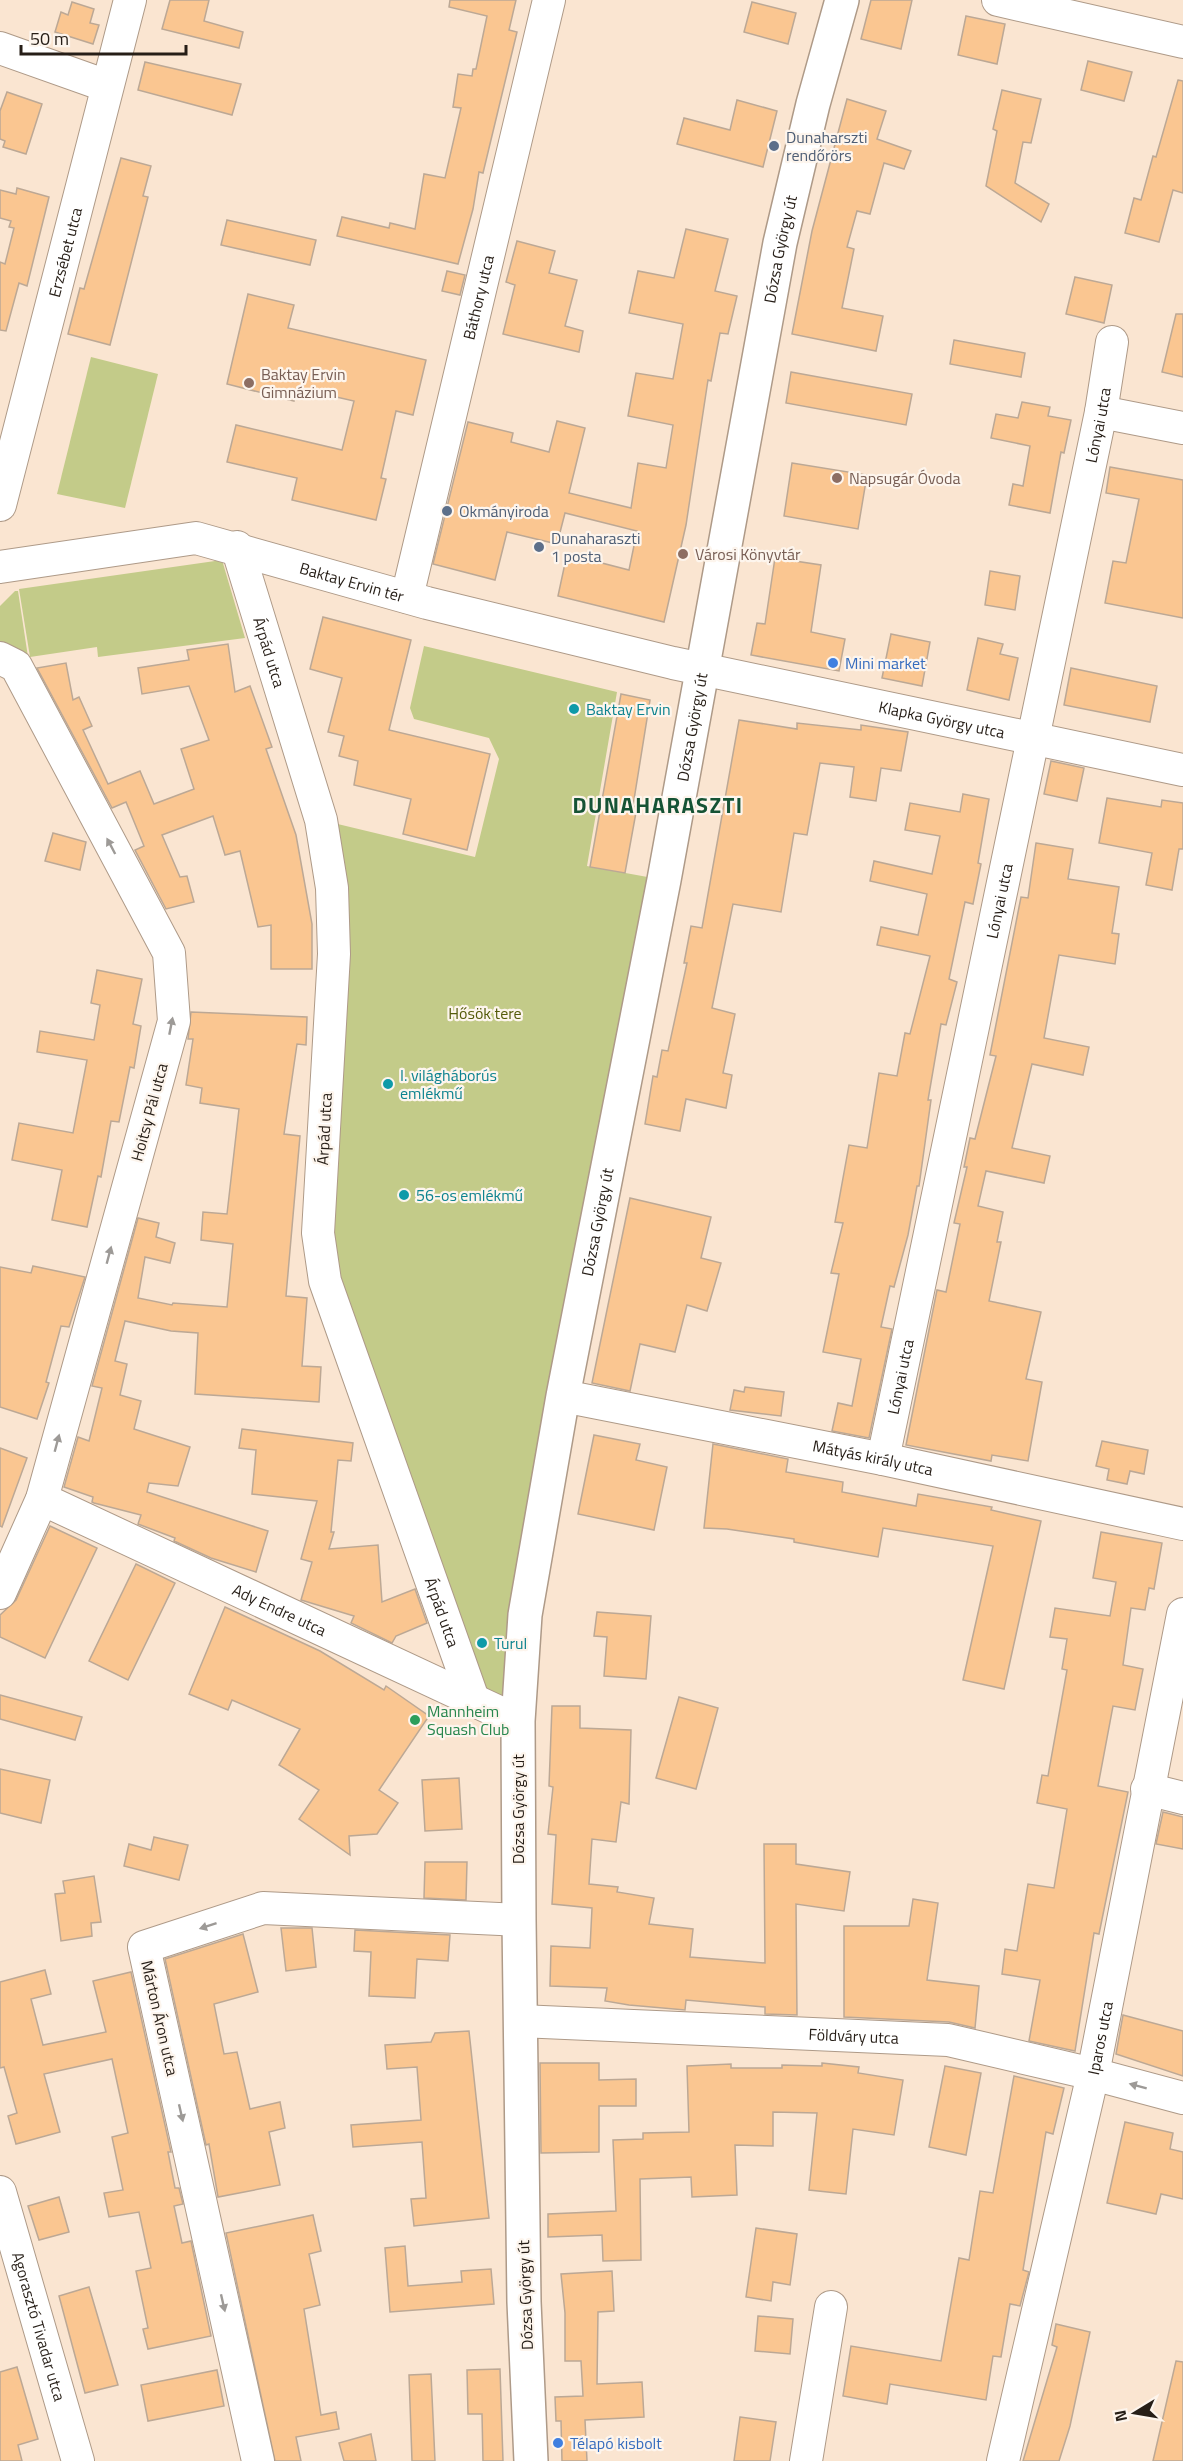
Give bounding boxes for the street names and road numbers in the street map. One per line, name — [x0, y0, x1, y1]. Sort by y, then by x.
street label: Dózsa György út — [757, 192, 803, 305]
street label: Erzsébet utca — [42, 205, 88, 300]
street label: Báthory utca — [457, 252, 500, 342]
street label: Lónyai utca — [1079, 386, 1117, 465]
street label: Baktay Ervin tér — [297, 556, 407, 608]
street label: Árpád utca — [247, 614, 292, 690]
street label: Dózsa György út — [670, 670, 714, 783]
street label: Klapka György utca — [877, 694, 1007, 744]
street label: Lónyai utca — [980, 861, 1019, 941]
street label: Hoitsy Pál utca — [124, 1060, 174, 1164]
street label: Árpád utca — [310, 1092, 338, 1166]
street label: Dózsa György út — [575, 1165, 619, 1278]
street label: Lónyai utca — [881, 1337, 920, 1417]
street label: Mátyás király utca — [811, 1433, 936, 1482]
street label: Árpád utca — [419, 1574, 466, 1651]
street label: Ady Endre utca — [228, 1577, 330, 1642]
street label: Dózsa György út — [506, 1754, 530, 1864]
street label: Márton Áron utca — [135, 1958, 185, 2078]
street label: Iparos utca — [1081, 1999, 1119, 2077]
street label: Földváry utca — [808, 2022, 899, 2050]
street label: Dózsa György út — [511, 2239, 539, 2350]
street label: Agorasztó Tivadar utca — [6, 2249, 72, 2404]

